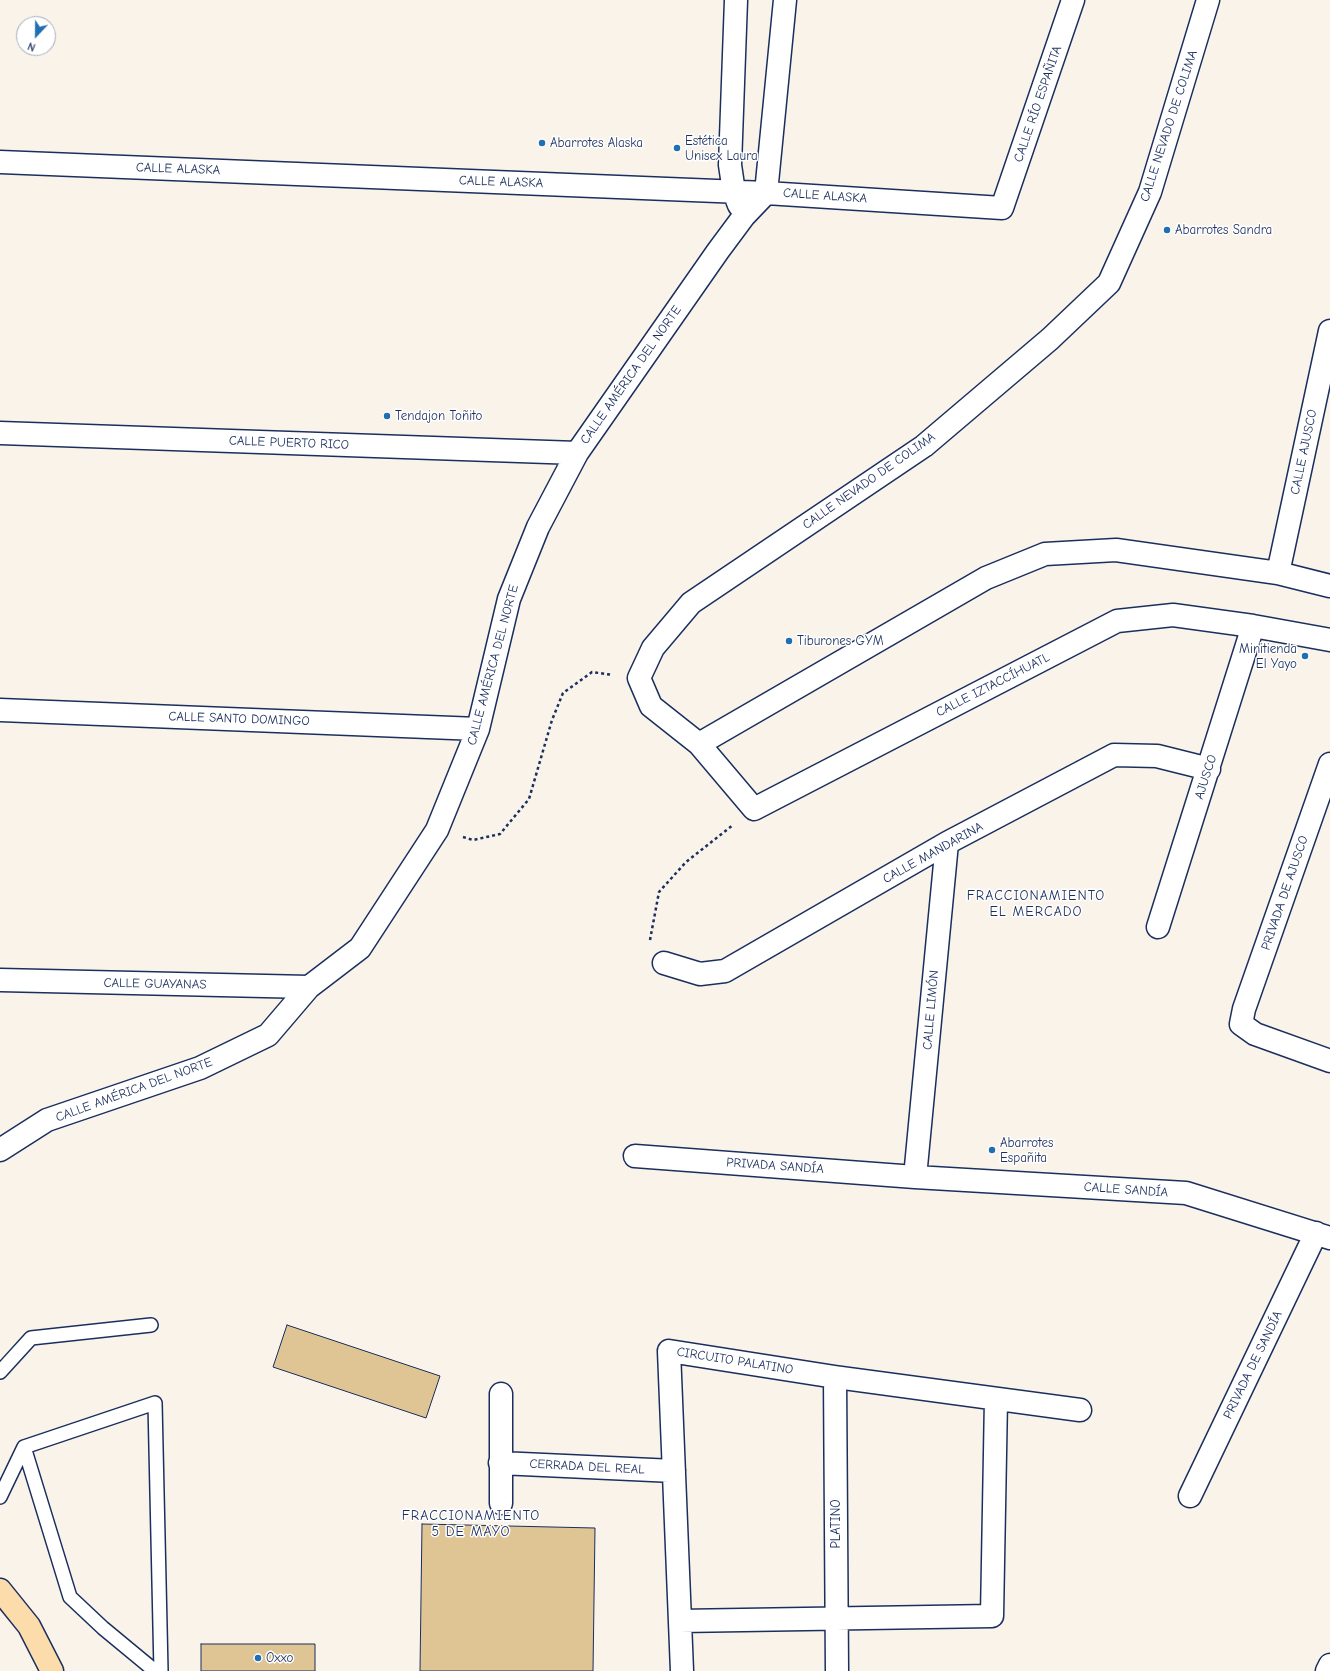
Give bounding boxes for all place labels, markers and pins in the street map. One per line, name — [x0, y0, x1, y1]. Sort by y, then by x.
place label: Estética Unisex Laura — [685, 133, 758, 164]
place label: Abarrotes Alaska — [550, 135, 643, 151]
marker: Abarrotes Alaska — [537, 138, 547, 148]
marker: Estética Unisex Laura — [672, 143, 682, 153]
place label: Abarrotes Sandra — [1175, 222, 1272, 238]
marker: Abarrotes Sandra — [1162, 225, 1172, 235]
place label: Tendajon Toñito — [395, 408, 482, 424]
marker: Tendajon Toñito — [382, 411, 392, 421]
place label: Tiburones GYM — [797, 633, 884, 649]
marker: Tiburones GYM — [784, 636, 794, 646]
place label: Minitienda El Yayo — [1239, 641, 1297, 672]
marker: Minitienda El Yayo — [1300, 651, 1310, 661]
place label: Abarrotes Españita — [1000, 1135, 1053, 1166]
marker: Abarrotes Españita — [987, 1145, 997, 1155]
place label: Oxxo — [266, 1650, 293, 1666]
marker: Oxxo — [253, 1653, 263, 1663]

